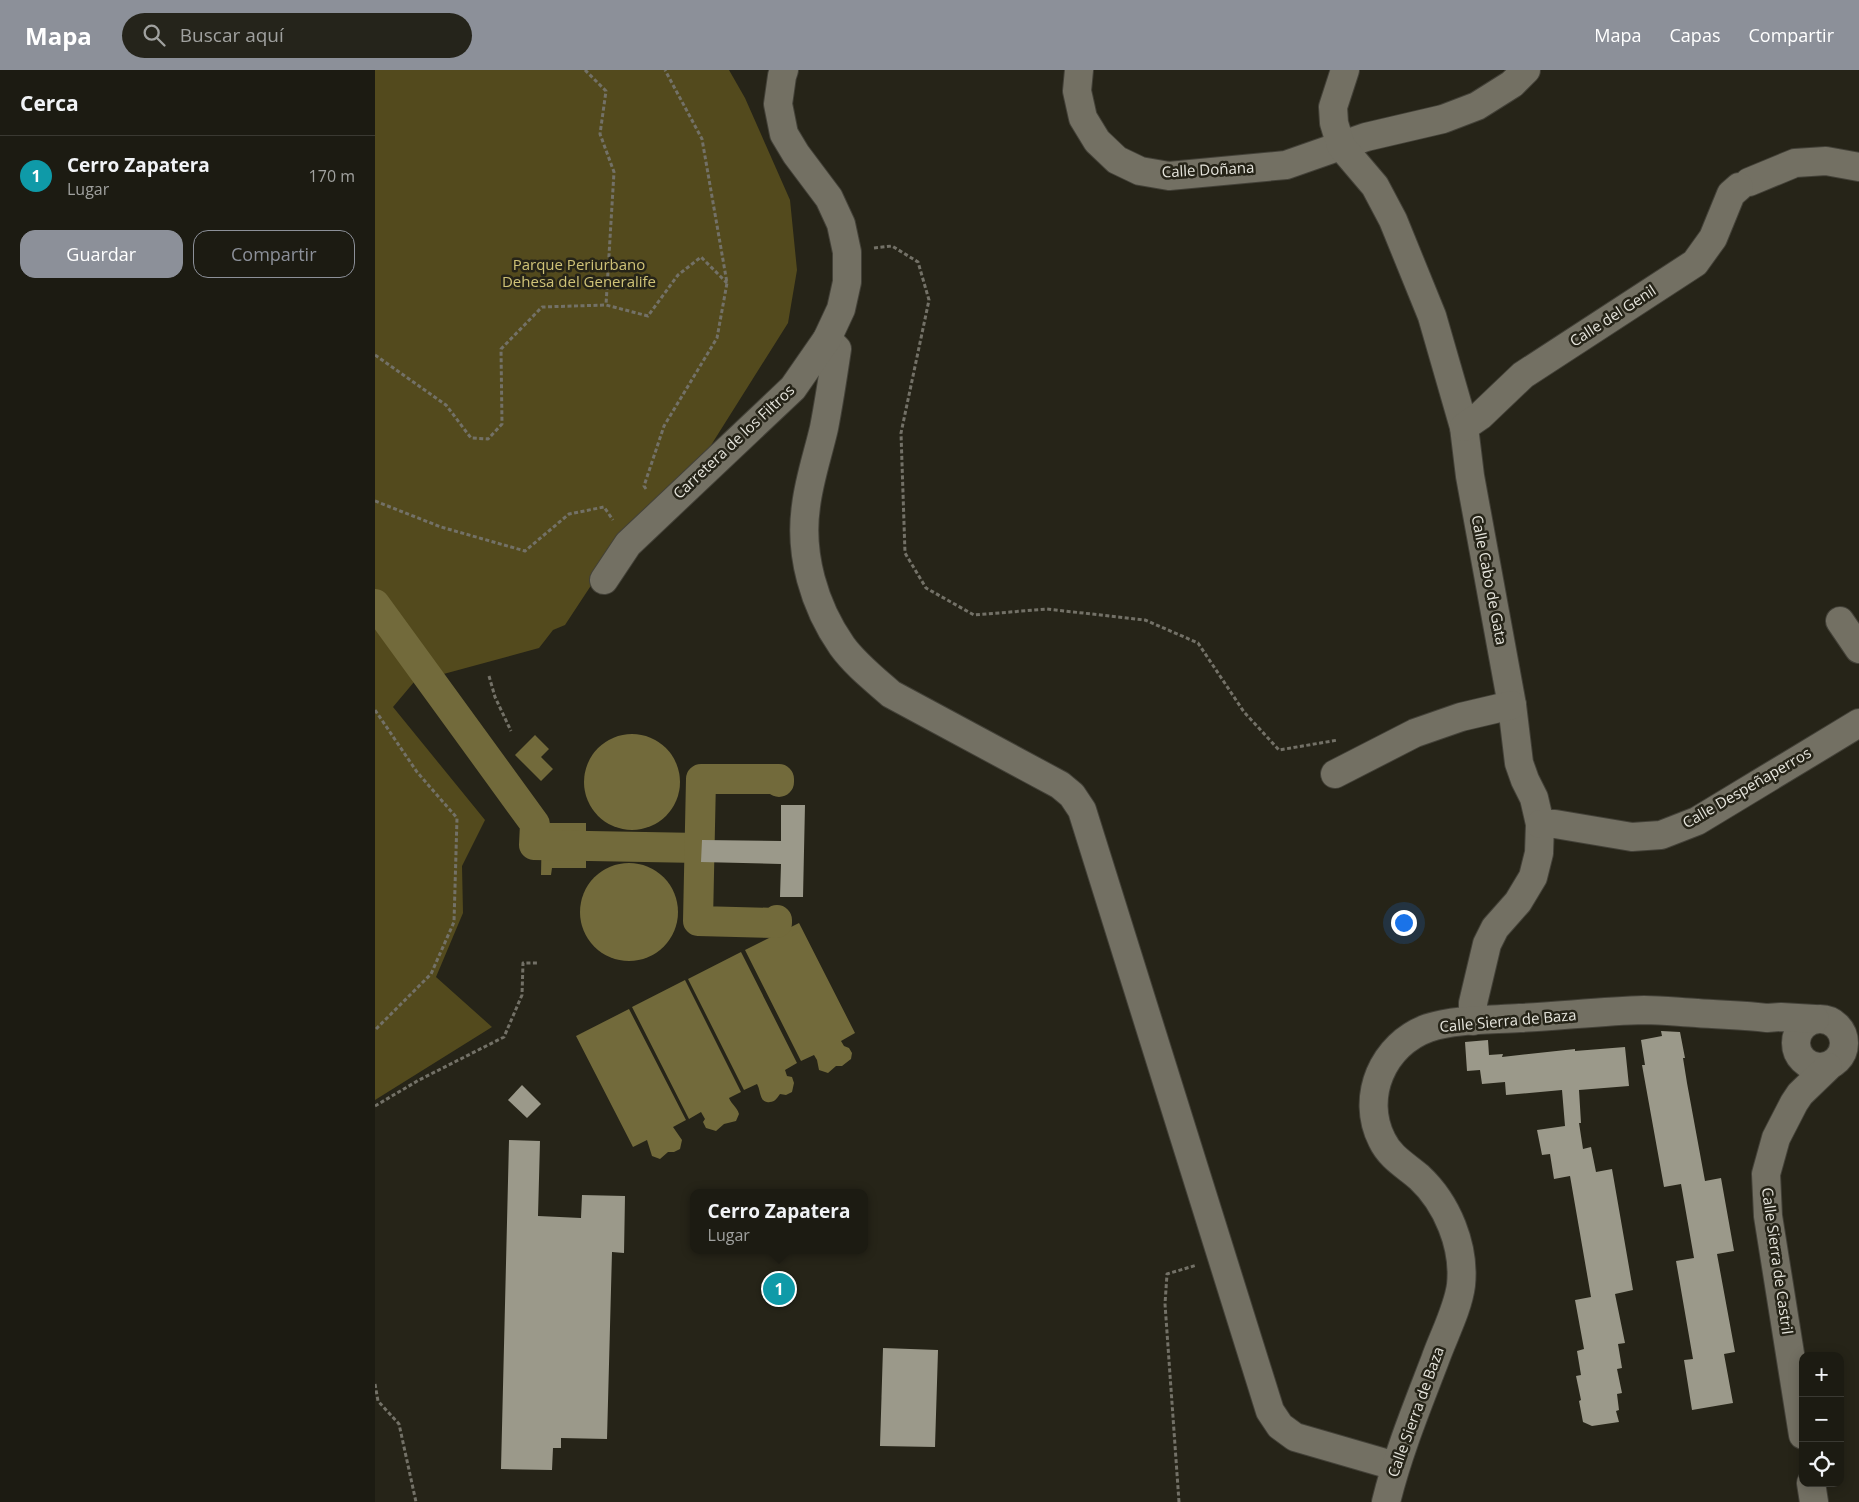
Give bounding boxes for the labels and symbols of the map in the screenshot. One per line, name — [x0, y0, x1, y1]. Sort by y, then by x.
street label: Calle Doñana — [1161, 157, 1255, 181]
park label: Parque Periurbano Dehesa del Generalife — [502, 254, 656, 291]
street label: Calle del Genil — [1565, 280, 1659, 351]
street label: Carretera de los Filtros — [668, 380, 798, 503]
street label: Calle Cabo de Gata — [1468, 513, 1512, 646]
street label: Calle Despeñaperros — [1679, 742, 1814, 832]
your location — [1391, 910, 1417, 936]
street label: Calle Sierra de Baza — [1439, 1004, 1577, 1036]
street label: Calle Sierra de Castril — [1758, 1186, 1798, 1336]
pin: 1 — [763, 1270, 795, 1308]
street label: Calle Sierra de Baza — [1382, 1344, 1448, 1480]

